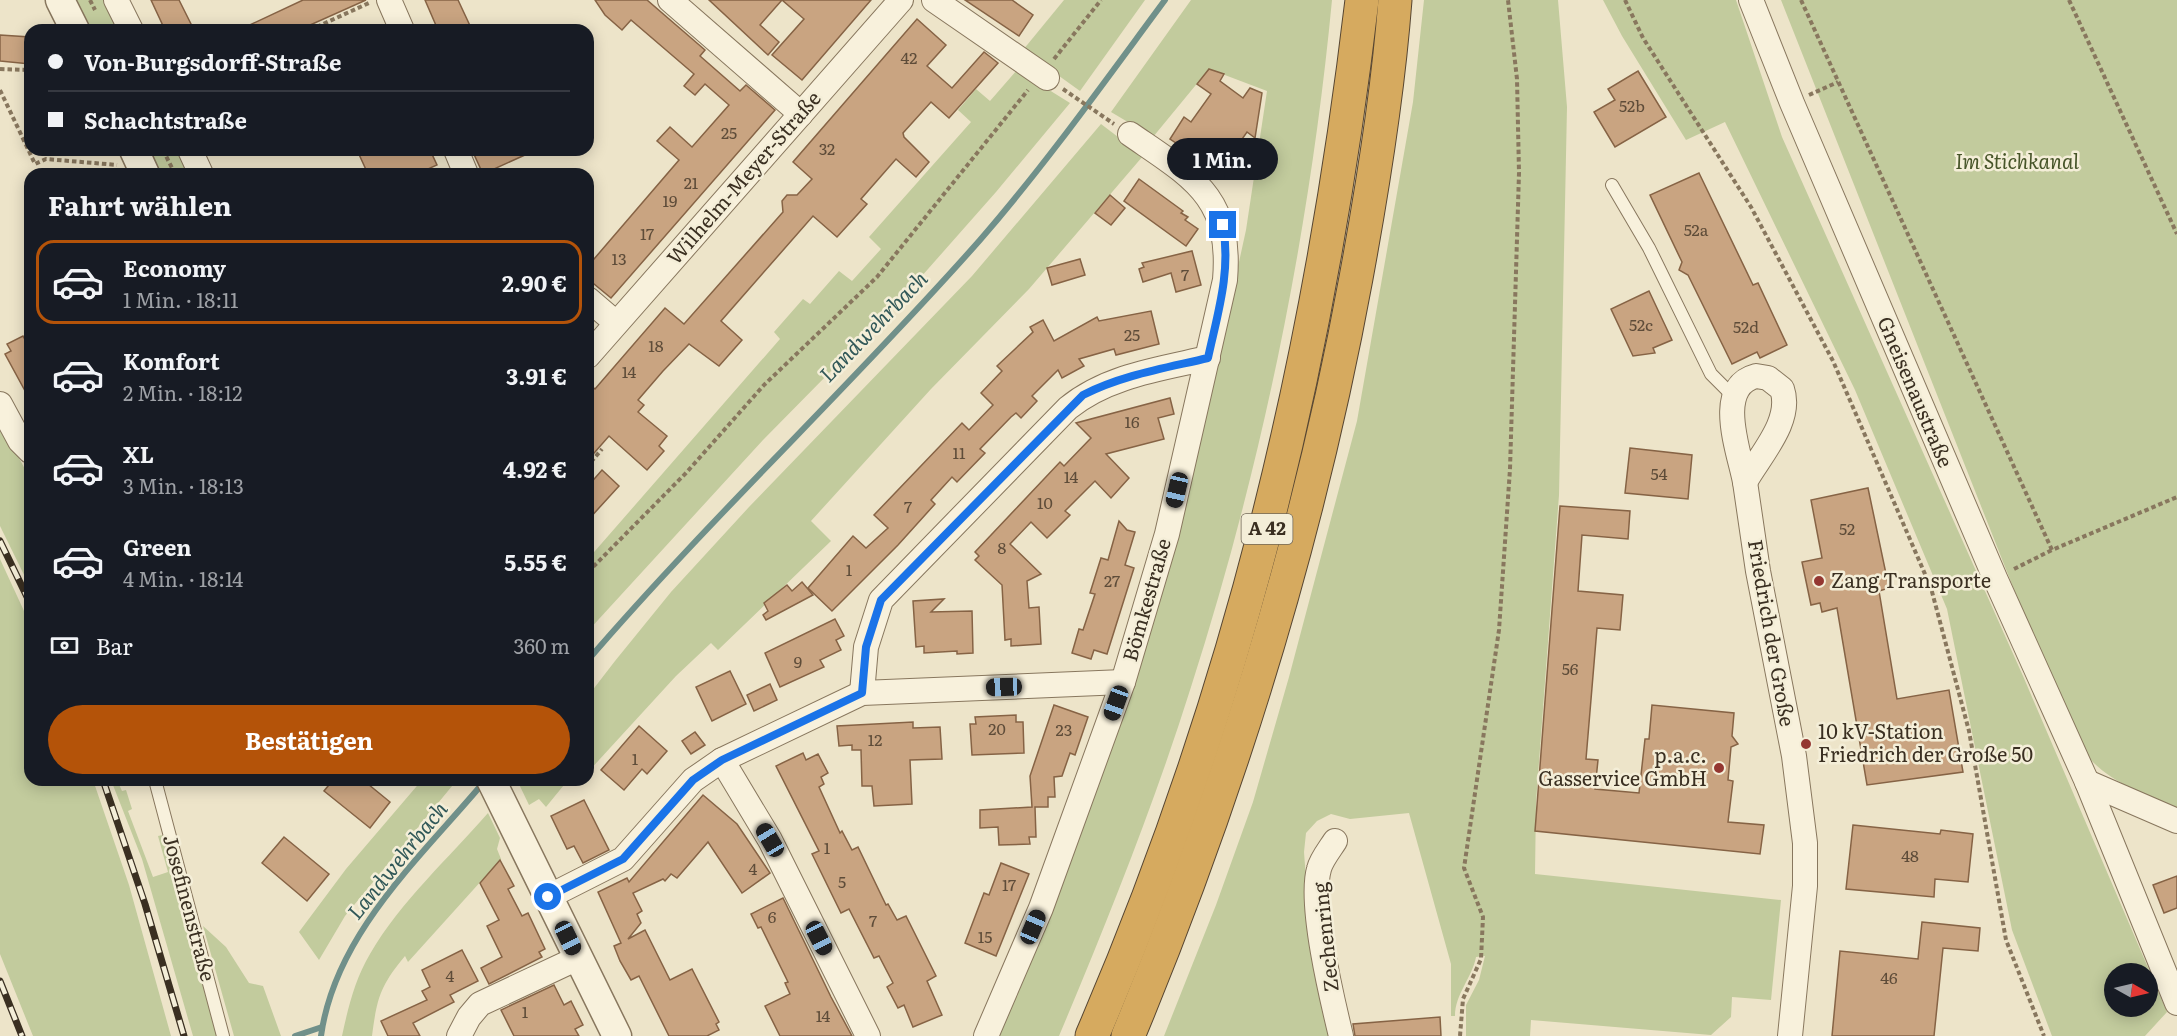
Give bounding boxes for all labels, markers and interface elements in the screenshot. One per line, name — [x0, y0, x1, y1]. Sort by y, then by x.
text: Von-Burgsdorff-Straße — [84, 45, 341, 78]
house number: 42 — [901, 45, 917, 69]
street label: Wilhelm-Meyer-Straße — [658, 83, 826, 270]
house number: 52b — [1619, 93, 1645, 117]
text: Schachtstraße — [84, 103, 247, 136]
house number: 25 — [721, 120, 737, 144]
house number: 32 — [819, 136, 835, 160]
callout: 1 Min. — [1168, 138, 1278, 180]
text: 1 Min. — [1193, 144, 1252, 174]
park label: Im Stichkanal — [1955, 145, 2079, 175]
house number: 21 — [684, 170, 699, 194]
text: Fahrt wählen — [48, 184, 232, 224]
house number: 19 — [663, 188, 677, 212]
route end — [1209, 211, 1236, 238]
house number: 52a — [1684, 217, 1709, 241]
house number: 17 — [640, 221, 654, 245]
house number: 13 — [611, 246, 627, 270]
text: Economy — [123, 251, 226, 284]
icon: car — [51, 255, 105, 309]
water label: Landwehrbach — [811, 262, 934, 388]
house number: 7 — [1181, 262, 1189, 286]
text: 2.90 € — [502, 266, 567, 299]
text: 1 Min. · 18:11 — [123, 284, 238, 314]
street label: Gneisenaustraße — [1872, 311, 1962, 471]
house number: 52c — [1629, 312, 1653, 336]
house number: 52d — [1733, 314, 1759, 338]
house number: 25 — [1124, 322, 1140, 346]
house number: 18 — [648, 333, 664, 357]
text: Komfort — [123, 344, 220, 377]
icon: car — [51, 348, 105, 402]
text: 3.91 € — [506, 359, 567, 392]
house number: 14 — [622, 359, 637, 383]
text: 2 Min. · 18:12 — [123, 377, 242, 407]
house number: 16 — [1124, 409, 1140, 433]
text: XL — [123, 437, 154, 470]
house number: 11 — [952, 440, 966, 464]
icon: car — [51, 441, 105, 495]
text: 4.92 € — [503, 452, 567, 485]
house number: 54 — [1651, 461, 1668, 485]
house number: 14 — [1064, 464, 1079, 488]
text: 3 Min. · 18:13 — [123, 470, 244, 500]
car — [1164, 470, 1190, 510]
house number: 10 — [1037, 490, 1053, 514]
house number: 7 — [904, 494, 912, 518]
road number: A 42 — [1242, 514, 1292, 544]
house number: 52 — [1839, 516, 1855, 540]
text: Green — [123, 530, 192, 563]
icon: car — [51, 534, 105, 588]
street label: Bömkestraße — [1113, 534, 1177, 665]
house number: 8 — [998, 535, 1007, 559]
street label: Friedrich der Große — [1742, 537, 1804, 728]
text: 5.55 € — [504, 545, 567, 578]
house number: 1 — [846, 557, 853, 581]
text: 4 Min. · 18:14 — [123, 563, 243, 593]
place label: Zang Transporte — [1831, 564, 1991, 594]
house number: 27 — [1104, 568, 1120, 592]
marker: Zang Transporte — [1812, 574, 1826, 588]
icon: cash — [48, 629, 81, 662]
text: Bar — [96, 629, 133, 662]
text: 360 m — [513, 630, 570, 660]
house number: 9 — [794, 649, 802, 673]
house number: 56 — [1562, 656, 1579, 680]
car — [986, 677, 1022, 697]
car — [1101, 683, 1131, 723]
button: Bestätigen — [48, 705, 570, 774]
place label: 10 kV-Station Friedrich der Große 50 — [1818, 715, 2033, 768]
house number: 20 — [988, 716, 1006, 740]
house number: 23 — [1056, 717, 1072, 741]
house number: 12 — [868, 727, 882, 751]
marker: 10 kV-Station Friedrich der Große 50 — [1799, 737, 1813, 751]
place label: p.a.c. Gasservice GmbH — [1538, 739, 1707, 792]
house number: 1 — [632, 746, 639, 770]
marker: p.a.c. Gasservice GmbH — [1712, 761, 1726, 775]
water label: Landwehrbach — [339, 793, 454, 925]
car — [753, 820, 787, 860]
street label: Josefinenstraße — [157, 831, 225, 984]
house number: 1 — [824, 835, 831, 859]
house number: 48 — [1901, 843, 1919, 867]
house number: 4 — [749, 856, 758, 880]
house number: 5 — [838, 869, 846, 893]
house number: 17 — [1002, 872, 1016, 896]
street label: Zechenring — [1303, 880, 1345, 994]
route start — [534, 883, 561, 910]
house number: 6 — [768, 904, 777, 928]
car — [1018, 907, 1048, 947]
house number: 7 — [869, 908, 877, 932]
car — [552, 918, 584, 958]
car — [803, 918, 835, 958]
house number: 15 — [978, 924, 992, 948]
house number: 4 — [446, 963, 455, 987]
north arrow — [2104, 963, 2158, 1017]
map controls — [2104, 963, 2158, 1017]
house number: 46 — [1880, 965, 1898, 989]
house number: 1 — [522, 999, 529, 1023]
house number: 14 — [816, 1003, 831, 1027]

